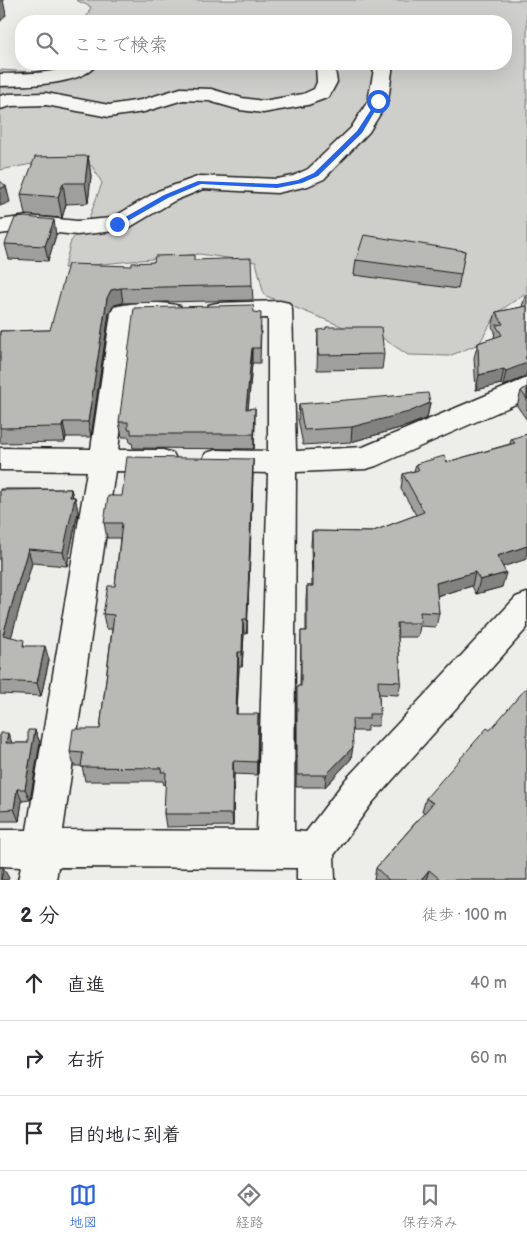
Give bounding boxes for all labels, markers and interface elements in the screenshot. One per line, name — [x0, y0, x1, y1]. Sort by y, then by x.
search box — [15, 15, 512, 70]
icon: search — [33, 29, 61, 57]
text: ここで検索 — [73, 34, 168, 57]
route start — [367, 90, 390, 113]
route end — [106, 213, 129, 236]
text: 2 分 — [20, 903, 59, 928]
text: 徒歩 · 100 m — [422, 906, 507, 925]
icon: ahead — [20, 969, 48, 997]
text: 直進 — [67, 974, 105, 997]
text: 40 m — [470, 974, 507, 993]
icon: right — [20, 1044, 48, 1072]
text: 右折 — [67, 1049, 105, 1072]
text: 60 m — [470, 1049, 507, 1068]
icon: arrive — [20, 1119, 48, 1147]
text: 目的地に到着 — [67, 1124, 181, 1147]
tab: 地図 — [69, 1181, 97, 1231]
tab: 経路 — [235, 1181, 263, 1231]
tab: 保存済み — [402, 1181, 458, 1231]

